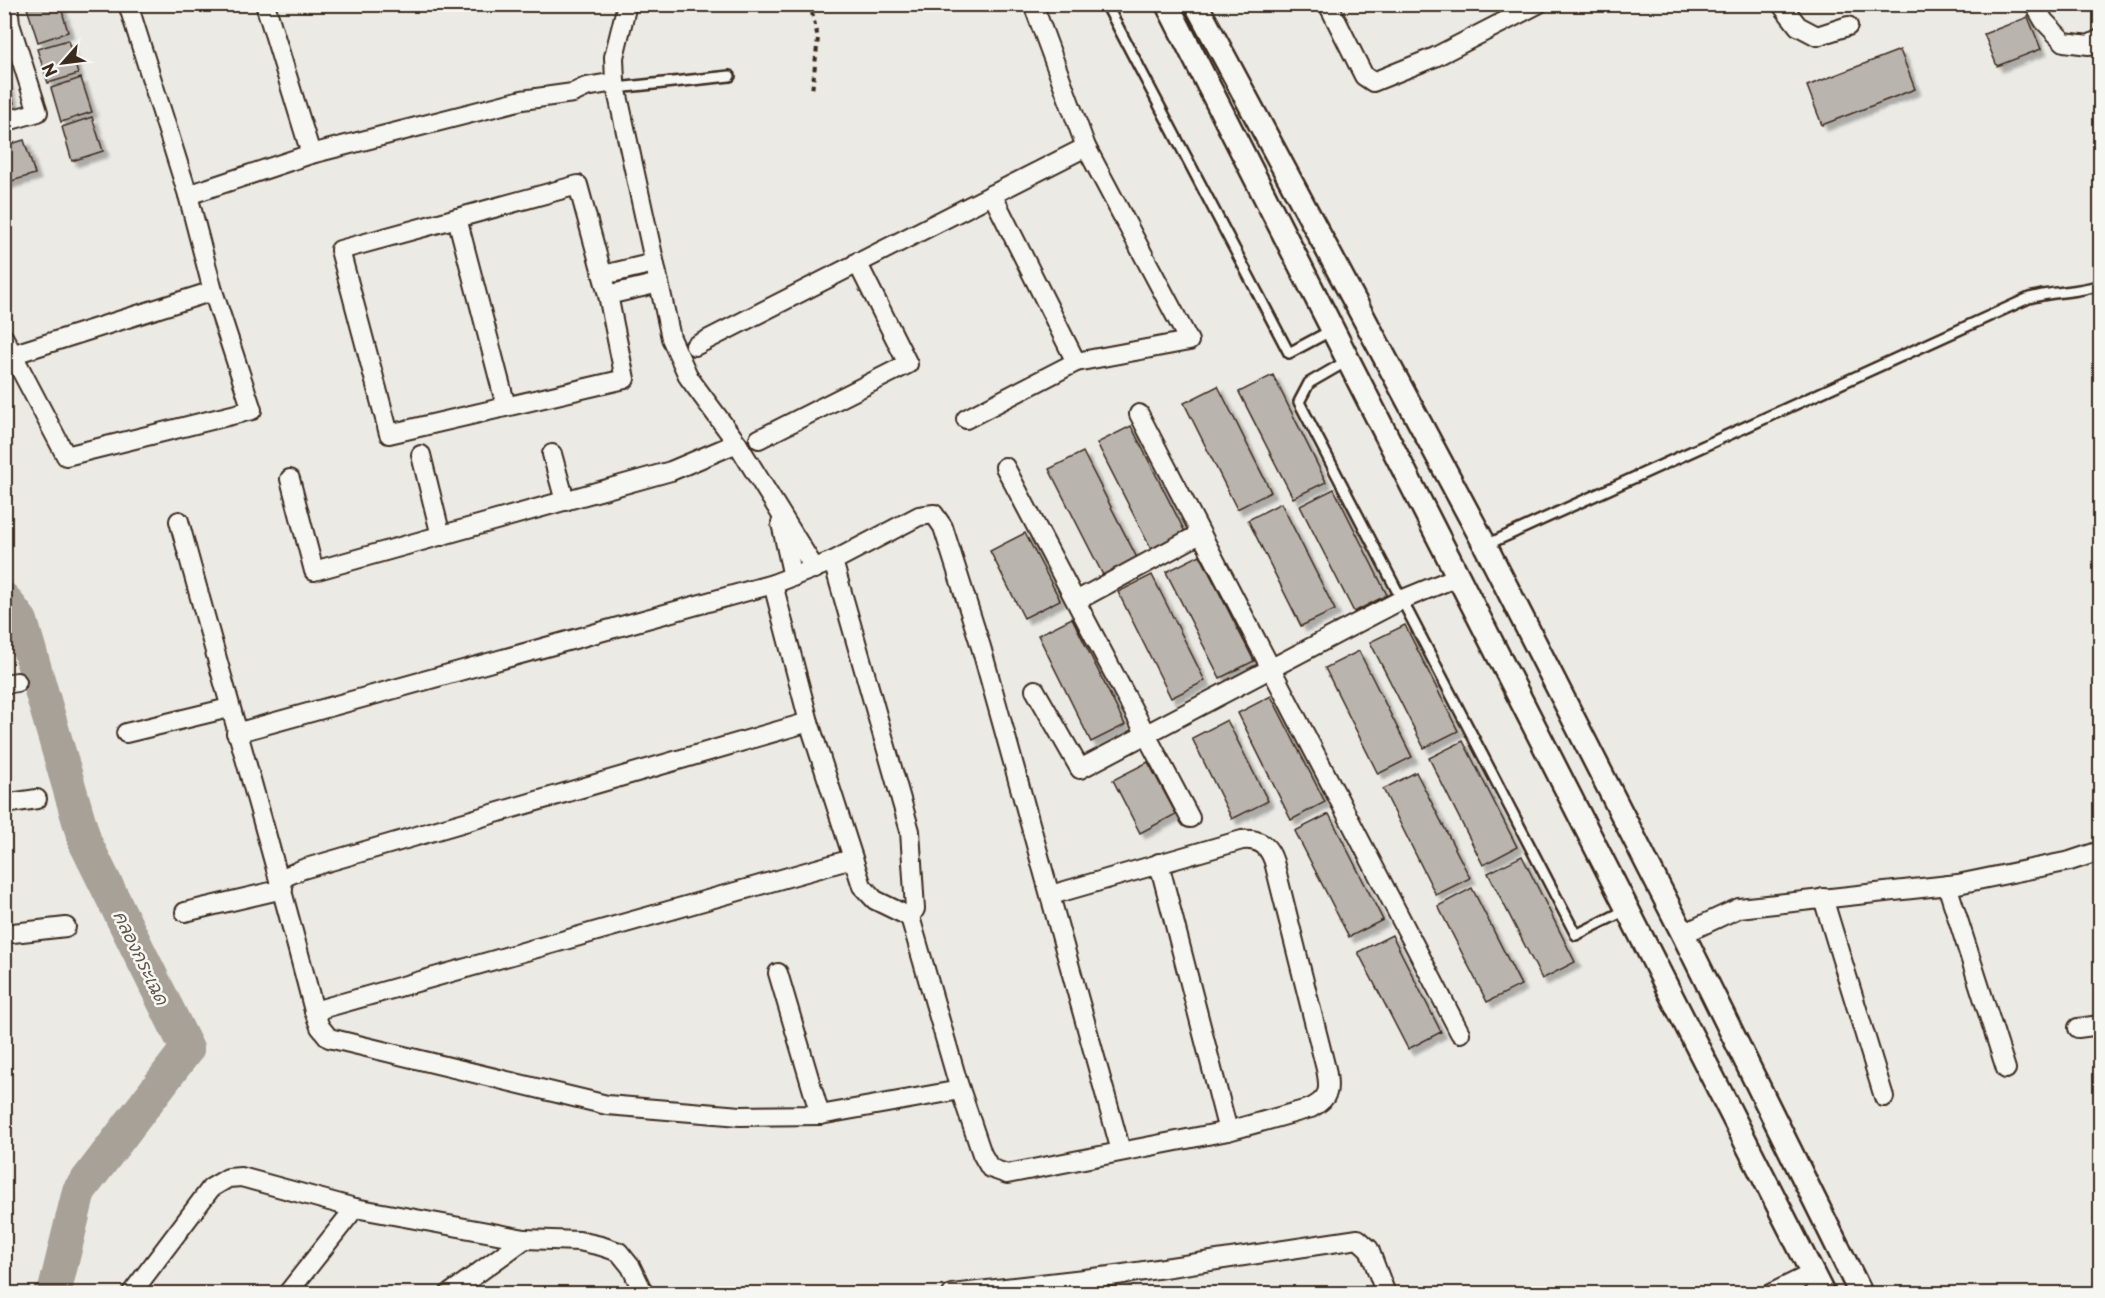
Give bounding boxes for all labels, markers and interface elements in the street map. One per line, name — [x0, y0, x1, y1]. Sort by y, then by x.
north arrow — [33, 33, 93, 93]
text: N — [35, 59, 62, 82]
water label: คลองกระเฉด — [108, 905, 177, 1009]

